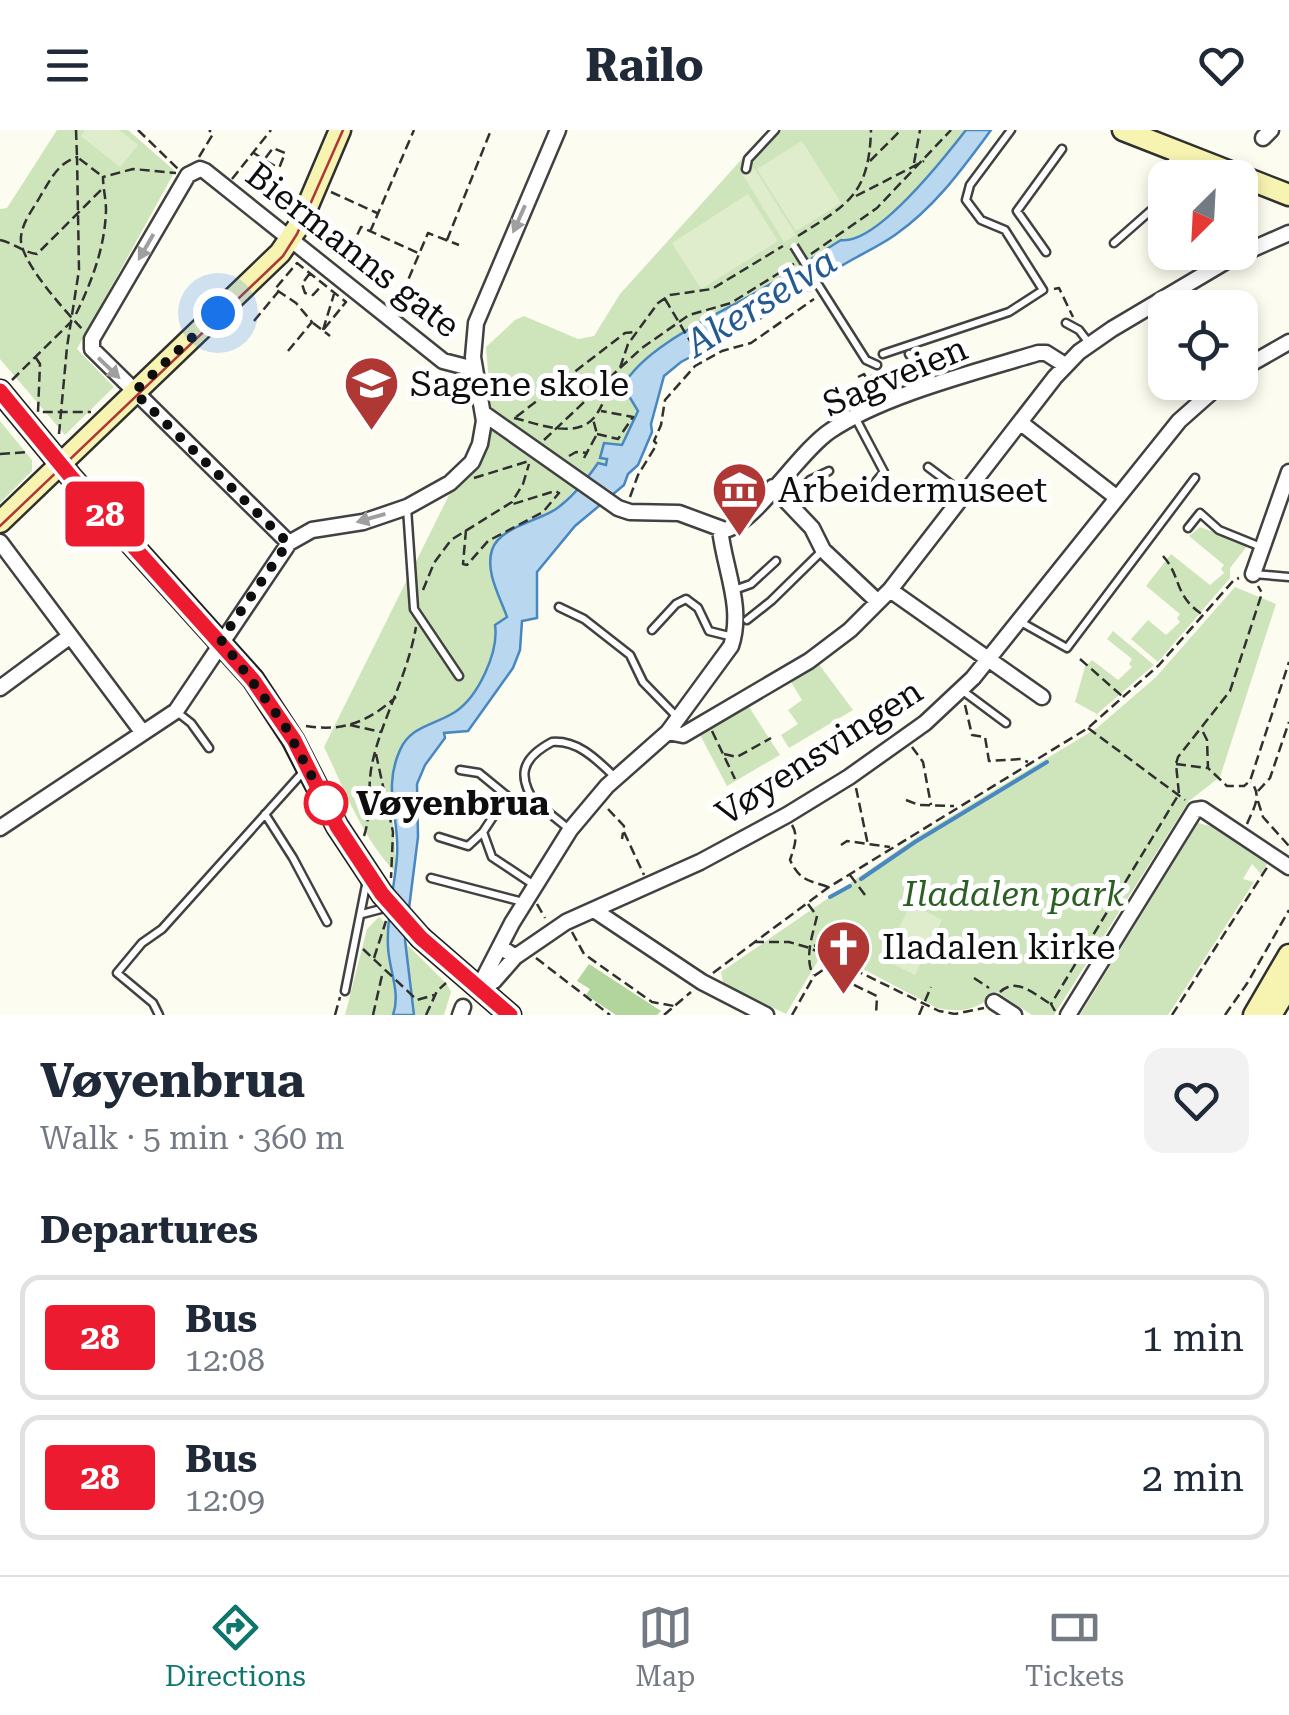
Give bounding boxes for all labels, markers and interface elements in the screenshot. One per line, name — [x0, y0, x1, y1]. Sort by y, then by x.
icon: menu — [40, 38, 95, 93]
icon: heart — [1194, 38, 1249, 93]
text: Railo — [585, 39, 704, 92]
street label: Biermanns gate — [238, 154, 468, 346]
north arrow — [1148, 160, 1258, 270]
map controls — [1148, 160, 1258, 400]
one-way arrow — [511, 204, 527, 234]
one-way arrow — [137, 233, 155, 261]
water label: Akerselva — [676, 238, 845, 367]
your location — [193, 288, 243, 338]
button: locate — [1148, 290, 1258, 400]
street label: Sagveien — [817, 328, 974, 425]
school or university icon: Sagene skole — [341, 354, 401, 433]
one-way arrow — [97, 356, 121, 379]
place label: Sagene skole — [410, 364, 629, 405]
museum icon: Arbeidermuseet — [709, 460, 769, 539]
place label: Arbeidermuseet — [778, 470, 1047, 511]
line badge: 28 — [60, 482, 150, 546]
text: 28 — [85, 494, 125, 535]
one-way arrow — [355, 511, 386, 526]
street label: Vøyensvingen — [708, 671, 930, 834]
marker: Vøyenbrua — [305, 782, 347, 824]
place label: Vøyenbrua — [356, 783, 550, 824]
park label: Iladalen park — [902, 874, 1125, 915]
church icon: Iladalen kirke — [813, 917, 873, 996]
place label: Iladalen kirke — [882, 927, 1116, 968]
button: heart — [1144, 1048, 1249, 1153]
text: Vøyenbrua — [40, 1053, 305, 1109]
text: Walk · 5 min · 360 m — [40, 1119, 344, 1157]
text: Departures — [40, 1208, 258, 1252]
text: Bus — [185, 1297, 257, 1341]
text: 1 min — [1142, 1316, 1244, 1360]
text: 28 — [80, 1317, 120, 1358]
text: 12:08 — [185, 1341, 265, 1379]
text: Bus — [185, 1437, 257, 1481]
text: 2 min — [1142, 1456, 1244, 1500]
text: 28 — [80, 1457, 120, 1498]
text: 12:09 — [185, 1481, 265, 1519]
tab: Directions — [165, 1600, 306, 1693]
tab: Map — [635, 1600, 695, 1693]
tab: Tickets — [1025, 1600, 1124, 1693]

